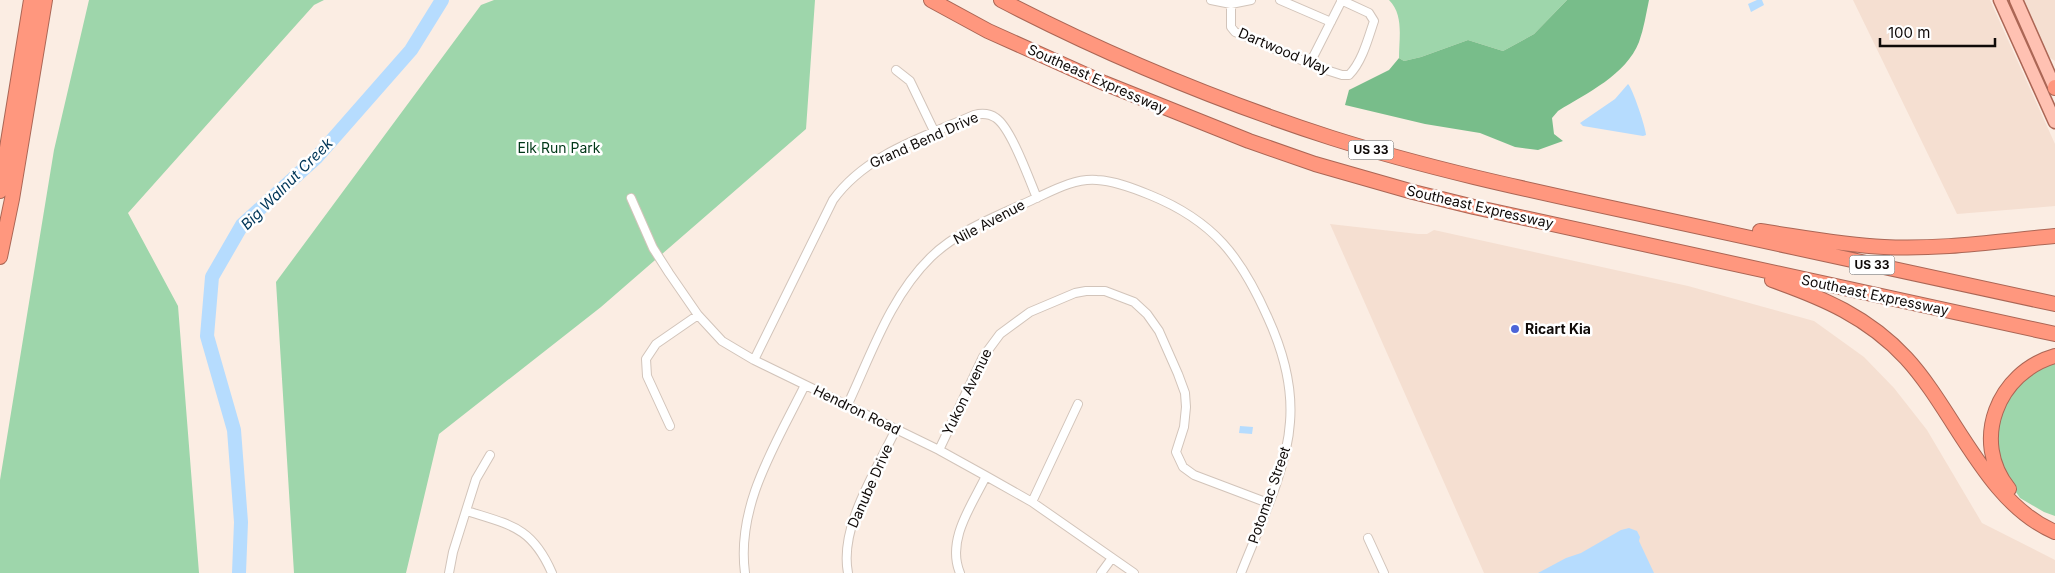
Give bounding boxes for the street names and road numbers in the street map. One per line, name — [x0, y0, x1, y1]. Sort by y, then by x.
street label: Dartwood Way — [1236, 24, 1332, 77]
street label: Southeast Expressway — [1025, 40, 1169, 117]
street label: Grand Bend Drive — [867, 108, 981, 171]
road number: US 33 — [1348, 140, 1394, 160]
street label: Southeast Expressway — [1405, 181, 1555, 232]
street label: Nile Avenue — [950, 196, 1027, 248]
road number: US 33 — [1850, 256, 1894, 274]
street label: Southeast Expressway — [1800, 271, 1950, 318]
street label: Yukon Avenue — [938, 346, 995, 438]
street label: Hendron Road — [811, 381, 904, 438]
street label: Danube Drive — [843, 441, 896, 530]
street label: Potomac Street — [1244, 444, 1293, 546]

